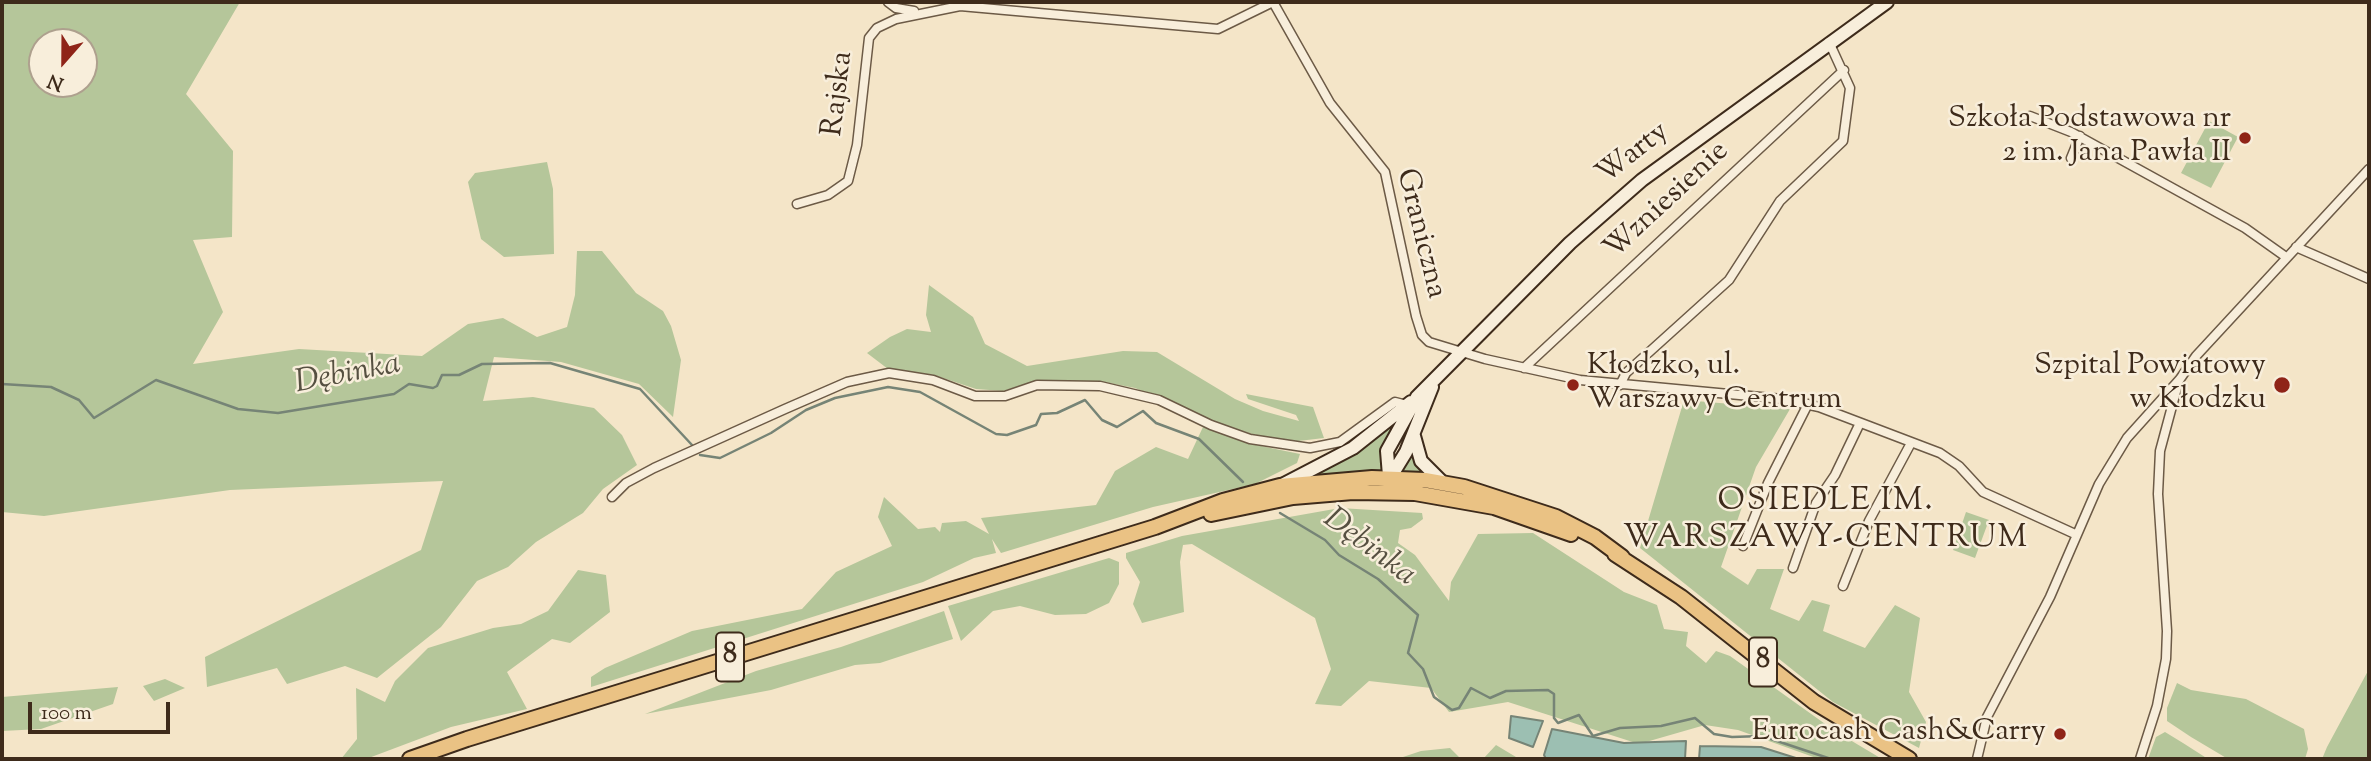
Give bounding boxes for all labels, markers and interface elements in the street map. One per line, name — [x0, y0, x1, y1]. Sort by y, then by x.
north arrow — [28, 28, 98, 98]
street label: Rajska — [817, 49, 863, 139]
text: N — [44, 66, 68, 97]
place label: Szkoła Podstawowa nr 2 im. Jana Pawła II — [1948, 103, 2231, 174]
street label: Warty — [1591, 116, 1677, 194]
marker: Szkoła Podstawowa nr 2 im. Jana Pawła II — [2237, 130, 2253, 146]
street label: Wzniesienie — [1598, 135, 1738, 269]
street label: Graniczna — [1386, 166, 1452, 302]
water label: Dębinka — [292, 347, 404, 405]
place label: Kłodzko, ul. Warszawy Centrum — [1587, 350, 1842, 420]
place label: Szpital Powiatowy w Kłodzku — [2034, 350, 2266, 420]
marker: Szpital Powiatowy w Kłodzku — [2272, 375, 2292, 395]
marker: Kłodzko, ul. Warszawy Centrum — [1565, 377, 1581, 393]
district label: OSIEDLE IM. WARSZAWY-CENTRUM — [1625, 485, 2027, 560]
water label: Dębinka — [1314, 502, 1422, 596]
road number: 8 — [716, 632, 744, 682]
road number: 8 — [1749, 638, 1777, 686]
scale bar — [32, 688, 173, 732]
text: 100 m — [41, 699, 92, 729]
place label: Eurocash Cash&Carry — [1752, 716, 2046, 752]
marker: Eurocash Cash&Carry — [2052, 726, 2068, 742]

